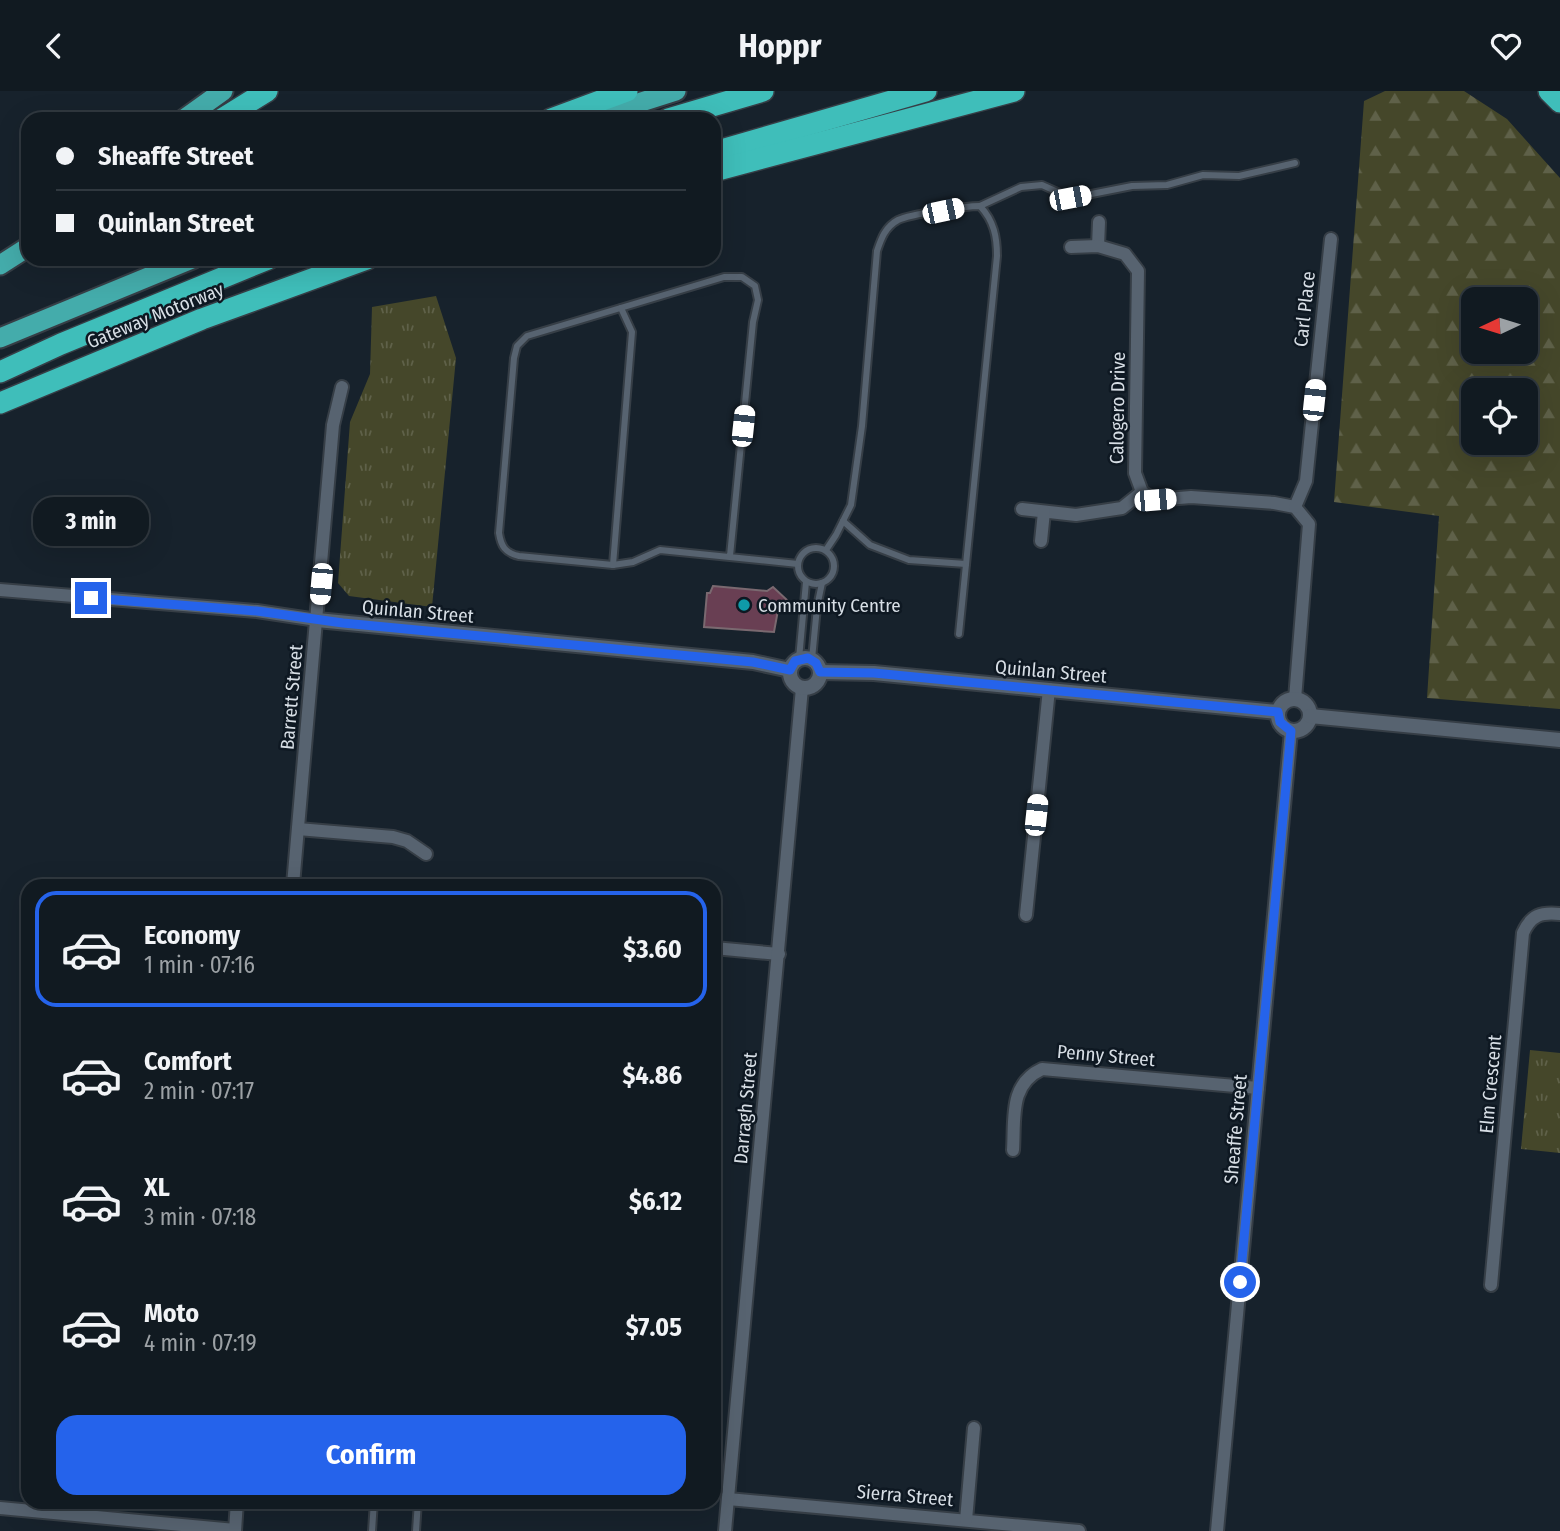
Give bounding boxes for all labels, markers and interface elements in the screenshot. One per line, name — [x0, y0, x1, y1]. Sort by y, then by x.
icon: back — [35, 27, 73, 65]
text: Hoppr — [739, 27, 821, 65]
icon: heart — [1487, 27, 1525, 65]
text: Sheaffe Street — [98, 141, 253, 172]
car — [1048, 184, 1093, 212]
car — [921, 196, 966, 226]
text: Quinlan Street — [98, 208, 254, 239]
street label: Carl Place — [1289, 270, 1320, 348]
street label: Gateway Motorway — [83, 277, 227, 353]
north arrow — [1461, 287, 1538, 364]
map controls — [1461, 287, 1538, 455]
street label: Calogero Drive — [1105, 352, 1130, 464]
car — [1302, 378, 1327, 422]
button: locate — [1461, 378, 1538, 455]
car — [731, 404, 756, 448]
car — [1134, 488, 1177, 512]
callout: 3 min — [33, 497, 149, 545]
text: 3 min — [65, 507, 117, 535]
car — [309, 562, 334, 606]
route end — [75, 582, 107, 614]
place label: Community Centre — [758, 594, 901, 617]
street label: Quinlan Street — [361, 595, 476, 628]
marker: Community Centre — [736, 597, 752, 613]
street label: Barrett Street — [275, 643, 308, 751]
street label: Quinlan Street — [994, 655, 1109, 688]
car — [1024, 793, 1049, 837]
icon: car — [60, 918, 123, 981]
text: Economy — [144, 920, 240, 951]
text: $3.60 — [623, 934, 682, 965]
text: 1 min · 07:16 — [144, 951, 255, 979]
street label: Elm Crescent — [1475, 1033, 1506, 1134]
street label: Penny Street — [1056, 1040, 1157, 1071]
icon: car — [60, 1044, 123, 1107]
text: Comfort — [144, 1046, 232, 1077]
street label: Darragh Street — [729, 1050, 762, 1165]
text: $4.86 — [622, 1060, 682, 1091]
street label: Sheaffe Street — [1219, 1072, 1252, 1185]
text: 2 min · 07:17 — [144, 1077, 254, 1105]
icon: car — [60, 1170, 123, 1233]
text: XL — [144, 1172, 170, 1203]
text: $6.12 — [629, 1186, 682, 1217]
text: 3 min · 07:18 — [144, 1203, 256, 1231]
route start — [1224, 1266, 1256, 1298]
icon: car — [60, 1296, 123, 1359]
text: Moto — [144, 1298, 199, 1329]
text: $7.05 — [626, 1312, 682, 1343]
text: 4 min · 07:19 — [144, 1329, 257, 1357]
button: Confirm — [56, 1415, 686, 1495]
street label: Sierra Street — [856, 1480, 955, 1511]

